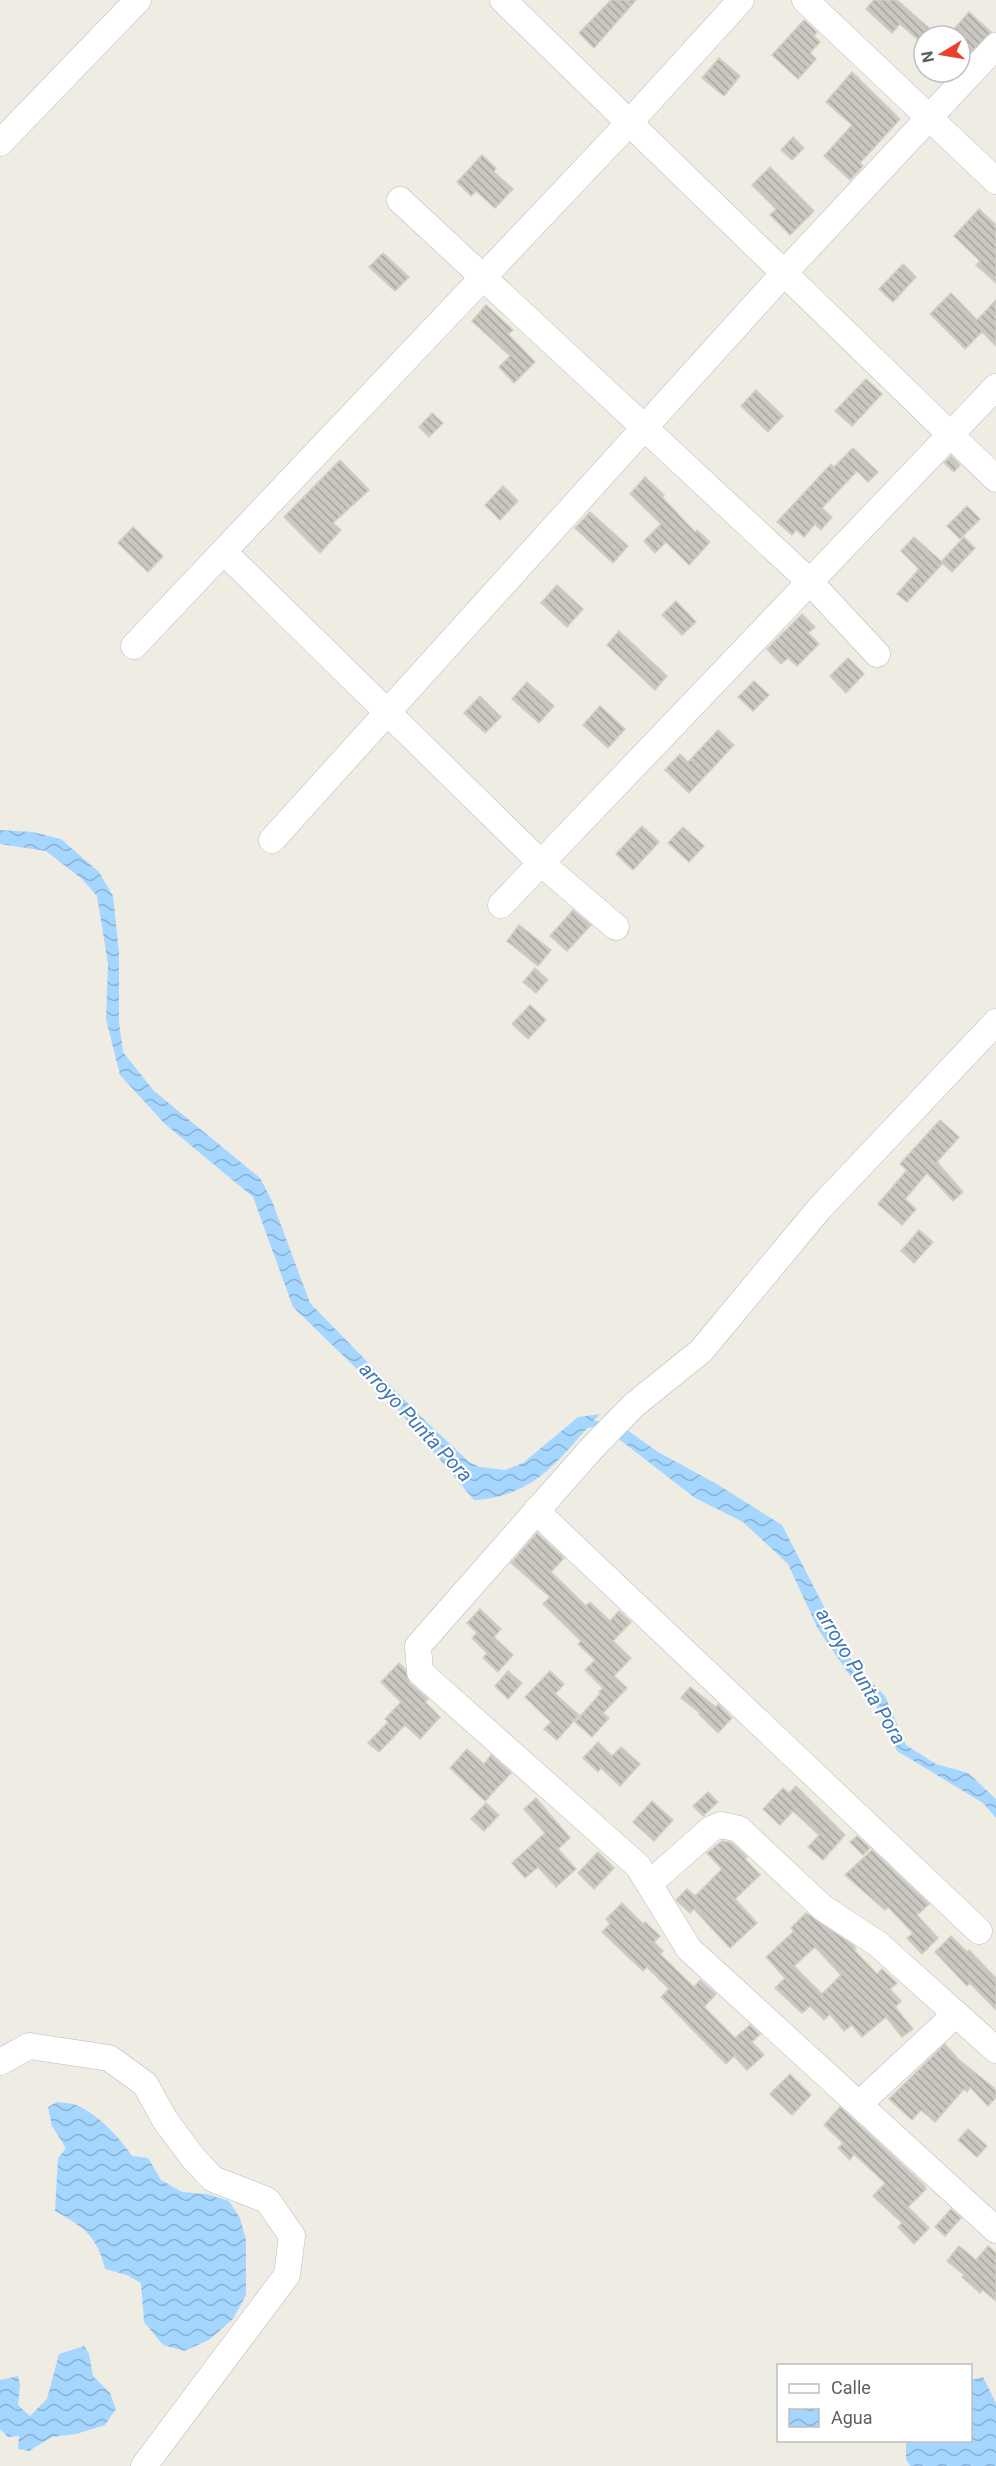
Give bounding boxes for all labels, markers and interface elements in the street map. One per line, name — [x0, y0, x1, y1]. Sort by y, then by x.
north arrow — [912, 24, 972, 84]
text: N — [917, 49, 938, 64]
water label: arroyo Punta Pora — [354, 1357, 478, 1487]
water label: arroyo Punta Pora — [811, 1603, 911, 1749]
legend — [777, 2364, 972, 2442]
text: Calle — [831, 2377, 871, 2398]
text: Agua — [831, 2407, 873, 2428]

